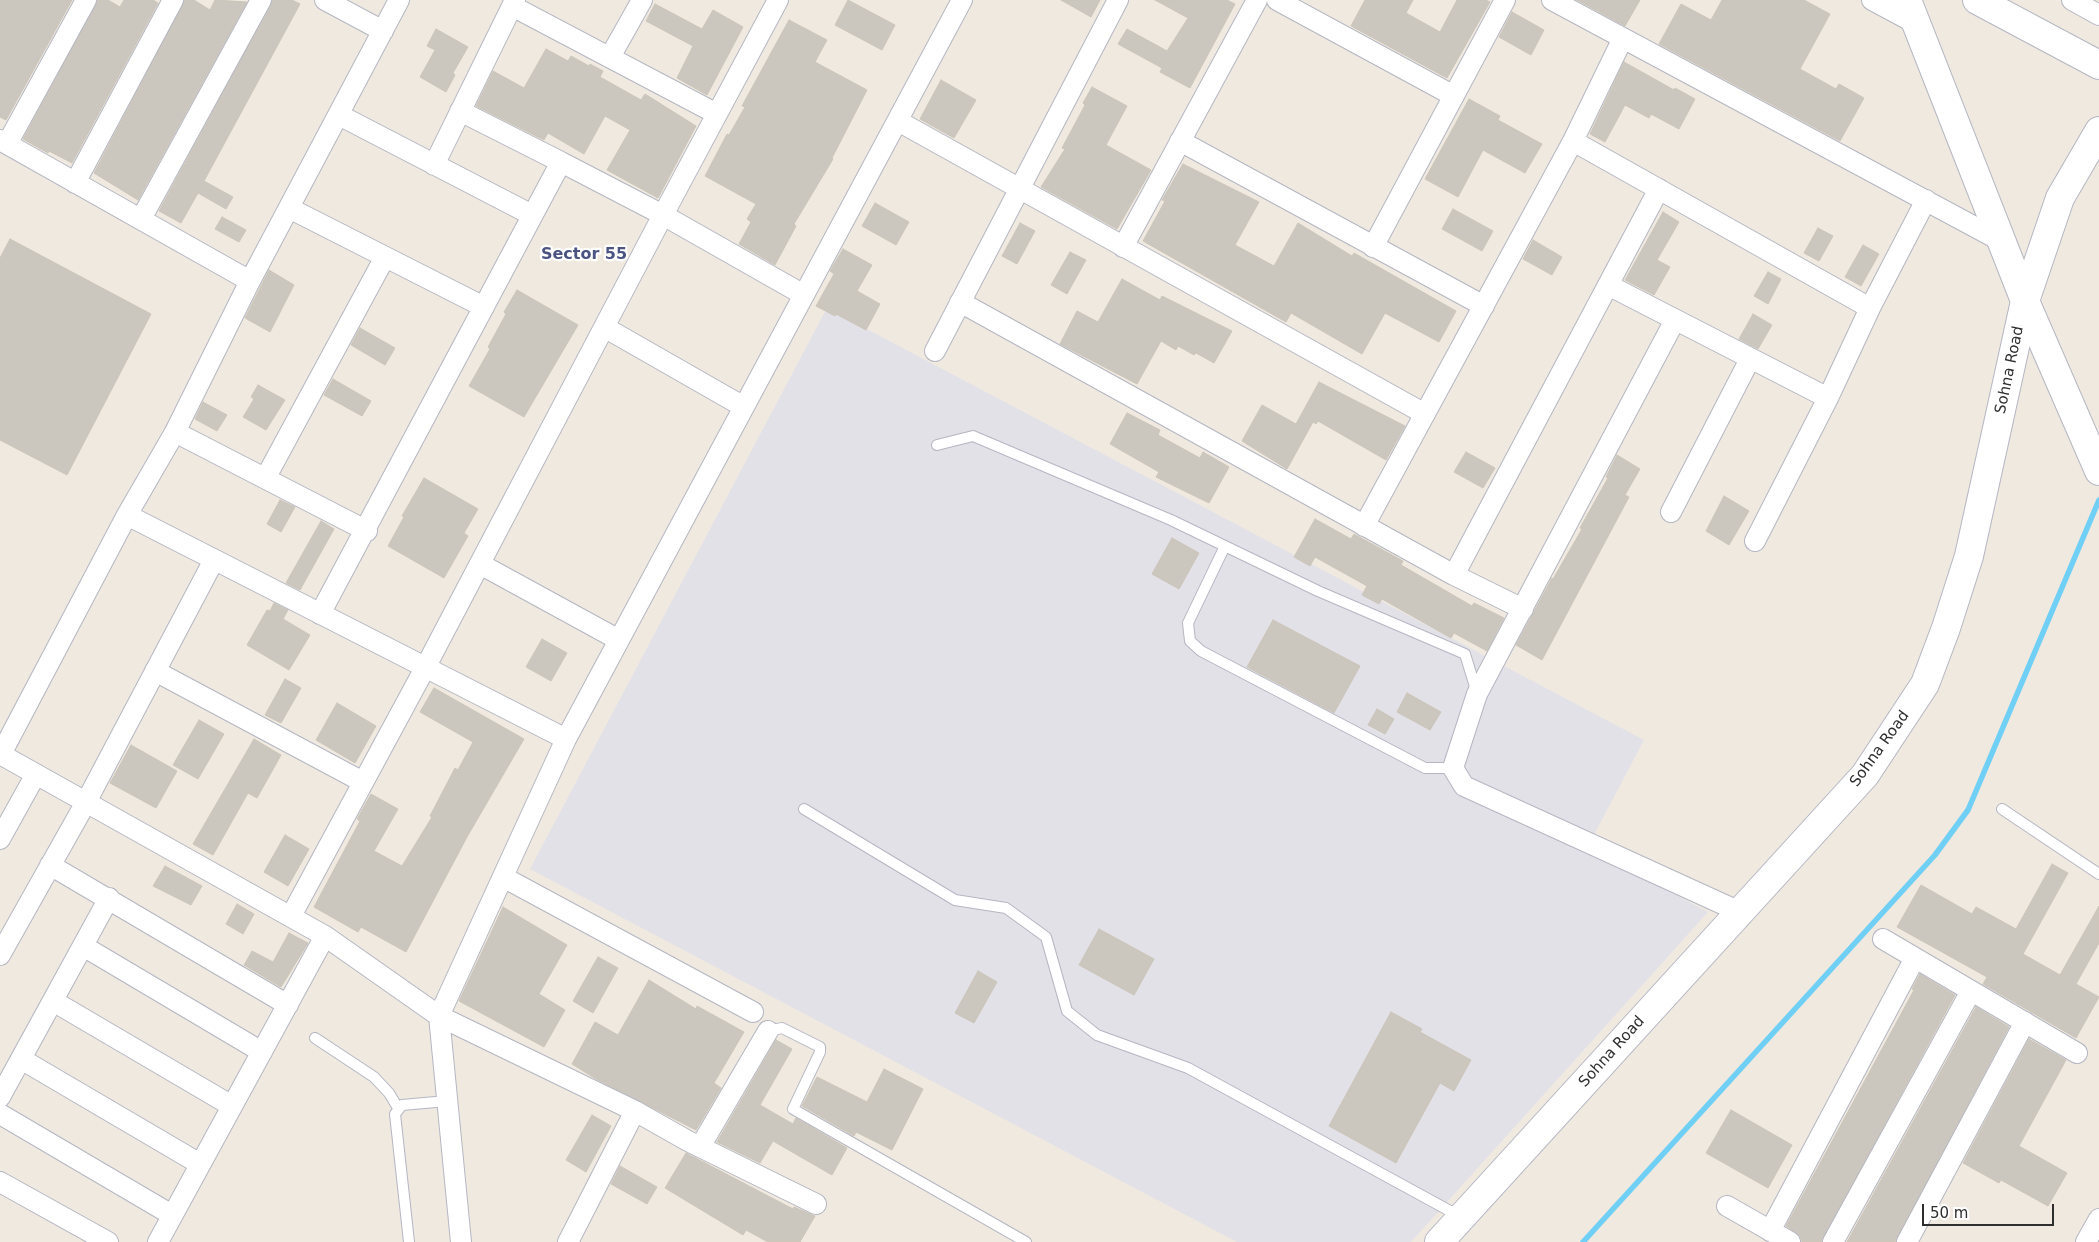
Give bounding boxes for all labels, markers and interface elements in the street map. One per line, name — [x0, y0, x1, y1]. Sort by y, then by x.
district label: Sector 55 — [541, 245, 627, 265]
street label: Sohna Road — [1992, 324, 2028, 416]
street label: Sohna Road — [1846, 708, 1914, 790]
street label: Sohna Road — [1575, 1013, 1649, 1091]
scale bar — [1924, 1194, 2056, 1226]
text: 50 m — [1930, 1204, 1968, 1222]

